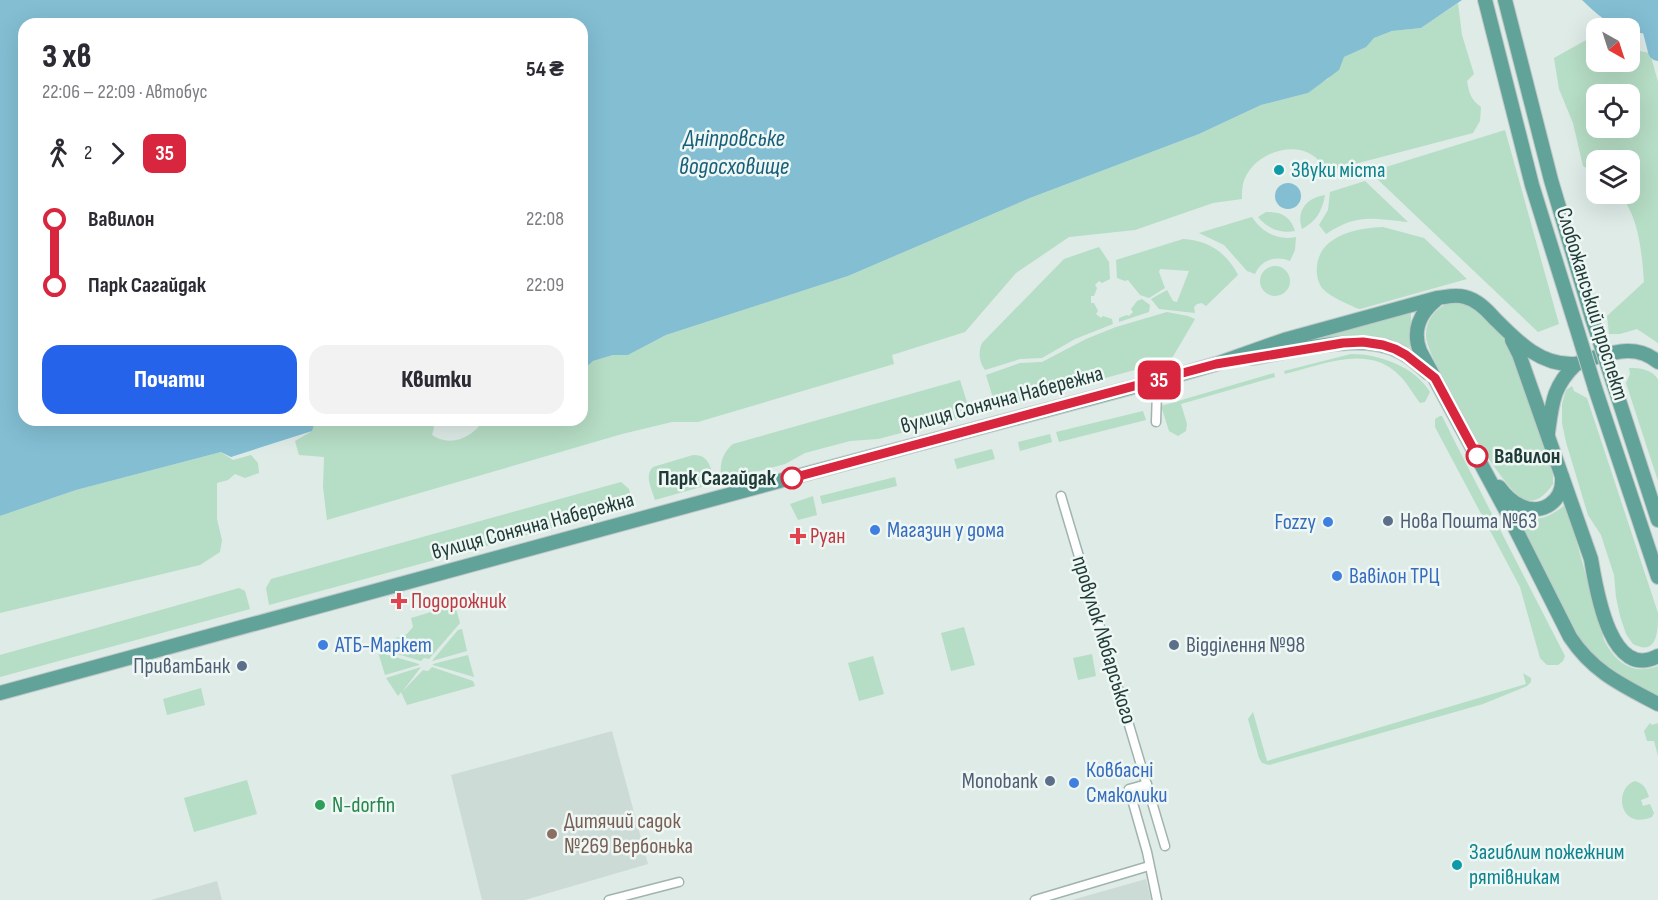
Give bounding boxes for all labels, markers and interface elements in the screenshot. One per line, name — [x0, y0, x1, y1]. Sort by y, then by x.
north arrow — [1586, 18, 1640, 72]
map controls — [1586, 18, 1640, 204]
text: 3 хв — [42, 37, 91, 77]
text: 54 ₴ — [526, 56, 564, 83]
text: 22:06 – 22:09 · Автобус — [42, 80, 207, 104]
button: locate — [1586, 84, 1640, 138]
water label: Дніпровське водосховище — [679, 124, 789, 181]
icon: walk — [42, 137, 75, 170]
icon: forward — [101, 137, 134, 170]
text: 2 — [84, 141, 92, 165]
text: 35 — [155, 141, 174, 166]
button: layers — [1586, 150, 1640, 204]
place label: Звуки міста — [1291, 157, 1385, 184]
marker: Звуки міста — [1272, 163, 1286, 177]
street label: Слобожанський проспект — [1550, 204, 1634, 404]
text: Вавилон — [88, 206, 154, 233]
text: 22:08 — [526, 207, 564, 231]
text: Парк Сагайдак — [88, 272, 206, 299]
text: 22:09 — [526, 273, 564, 297]
button: Почати — [42, 345, 297, 414]
button: Квитки — [309, 345, 564, 414]
street label: вулиця Сонячна Набережна — [898, 360, 1106, 440]
line badge: 35 — [1132, 360, 1186, 400]
text: 35 — [1150, 368, 1168, 393]
place label: Вавилон — [1494, 443, 1560, 470]
marker: Вавилон — [1466, 445, 1488, 467]
place label: Парк Сагайдак — [658, 465, 777, 492]
marker: Парк Сагайдак — [781, 467, 803, 489]
street label: вулиця Сонячна Набережна — [429, 486, 637, 566]
place label: Нова Пошта №63 — [1400, 508, 1537, 535]
place label: Fozzy — [1275, 509, 1316, 536]
marker: Нова Пошта №63 — [1381, 514, 1395, 528]
marker: Fozzy — [1321, 515, 1335, 529]
place label: Магазин у дома — [887, 517, 1004, 544]
place label: Руан — [810, 523, 845, 550]
marker: Магазин у дома — [868, 523, 882, 537]
marker: Руан — [791, 529, 805, 543]
street label: провулок Любарського — [1066, 553, 1142, 727]
place label: Вавілон ТРЦ — [1349, 563, 1439, 590]
marker: Вавілон ТРЦ — [1330, 569, 1344, 583]
place label: Подорожник — [411, 588, 507, 615]
marker: Подорожник — [392, 594, 406, 608]
place label: АТБ-Маркет — [334, 632, 432, 659]
place label: Відділення №98 — [1186, 632, 1305, 659]
marker: АТБ-Маркет — [316, 638, 330, 652]
marker: Відділення №98 — [1167, 638, 1181, 652]
place label: ПриватБанк — [133, 653, 231, 680]
marker: ПриватБанк — [235, 659, 249, 673]
place label: Ковбасні Смаколики — [1086, 757, 1167, 809]
place label: Monobank — [962, 768, 1039, 795]
marker: Monobank — [1043, 774, 1057, 788]
marker: Ковбасні Смаколики — [1067, 776, 1081, 790]
place label: N-dorfin — [332, 792, 395, 819]
marker: N-dorfin — [313, 798, 327, 812]
place label: Дитячий садок №269 Вербонька — [564, 808, 693, 860]
marker: Дитячий садок №269 Вербонька — [545, 827, 559, 841]
place label: Загиблим пожежним рятiвникам — [1469, 839, 1625, 891]
marker: Загиблим пожежним рятiвникам — [1450, 858, 1464, 872]

